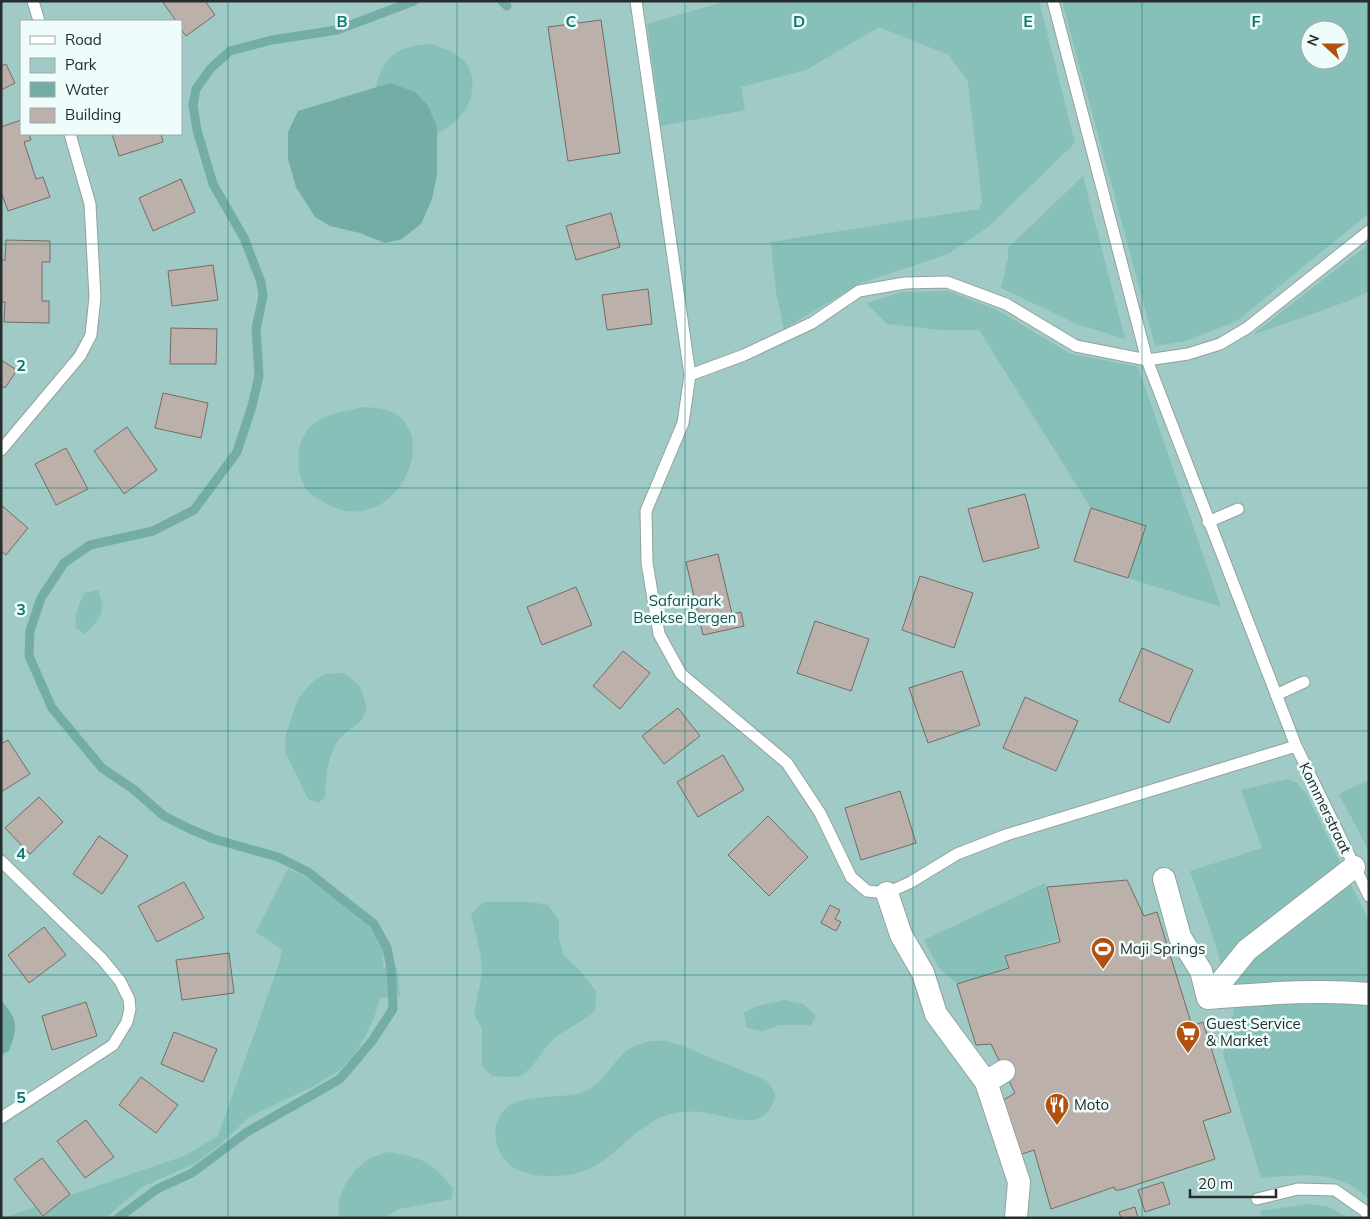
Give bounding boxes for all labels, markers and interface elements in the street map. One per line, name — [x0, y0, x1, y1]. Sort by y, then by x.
text: B — [336, 11, 348, 31]
text: C — [566, 11, 577, 31]
text: D — [793, 11, 805, 31]
text: E — [1023, 11, 1033, 31]
text: F — [1251, 11, 1261, 31]
legend — [20, 20, 182, 135]
north arrow — [1300, 20, 1350, 70]
text: Road — [65, 30, 102, 49]
text: N — [1303, 32, 1323, 49]
text: Park — [65, 55, 97, 74]
text: Water — [65, 80, 109, 99]
text: Building — [65, 105, 121, 124]
text: 2 — [16, 355, 26, 375]
park label: Safaripark Beekse Bergen — [633, 591, 737, 627]
text: 3 — [16, 599, 26, 619]
street label: Kommerstraat — [1295, 759, 1356, 856]
text: 4 — [16, 843, 26, 863]
sports icon: Maji Springs — [1090, 936, 1116, 970]
place label: Maji Springs — [1120, 939, 1206, 958]
place label: Guest Service & Market — [1206, 1014, 1301, 1050]
supermarket icon: Guest Service & Market — [1175, 1020, 1201, 1054]
text: 5 — [16, 1087, 26, 1107]
restaurant icon: Moto — [1044, 1092, 1070, 1126]
place label: Moto — [1074, 1095, 1109, 1114]
scale bar — [1190, 1166, 1276, 1198]
text: 20 m — [1198, 1174, 1233, 1193]

